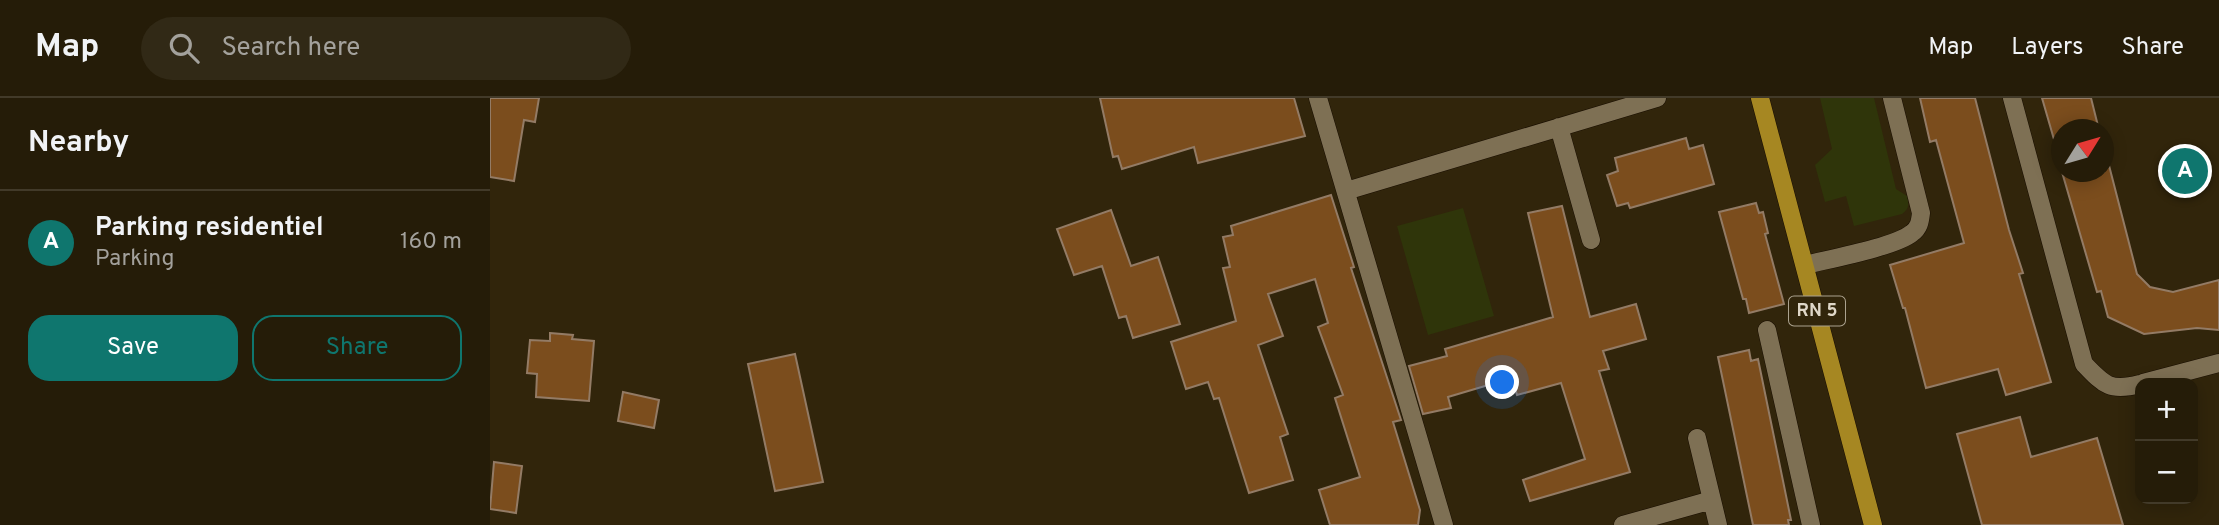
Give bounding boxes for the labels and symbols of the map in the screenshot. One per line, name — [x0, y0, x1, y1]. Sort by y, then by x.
north arrow — [2051, 119, 2114, 182]
pin: A — [2162, 145, 2208, 197]
road number: RN 5 — [1789, 296, 1845, 326]
your location — [1485, 365, 1519, 399]

